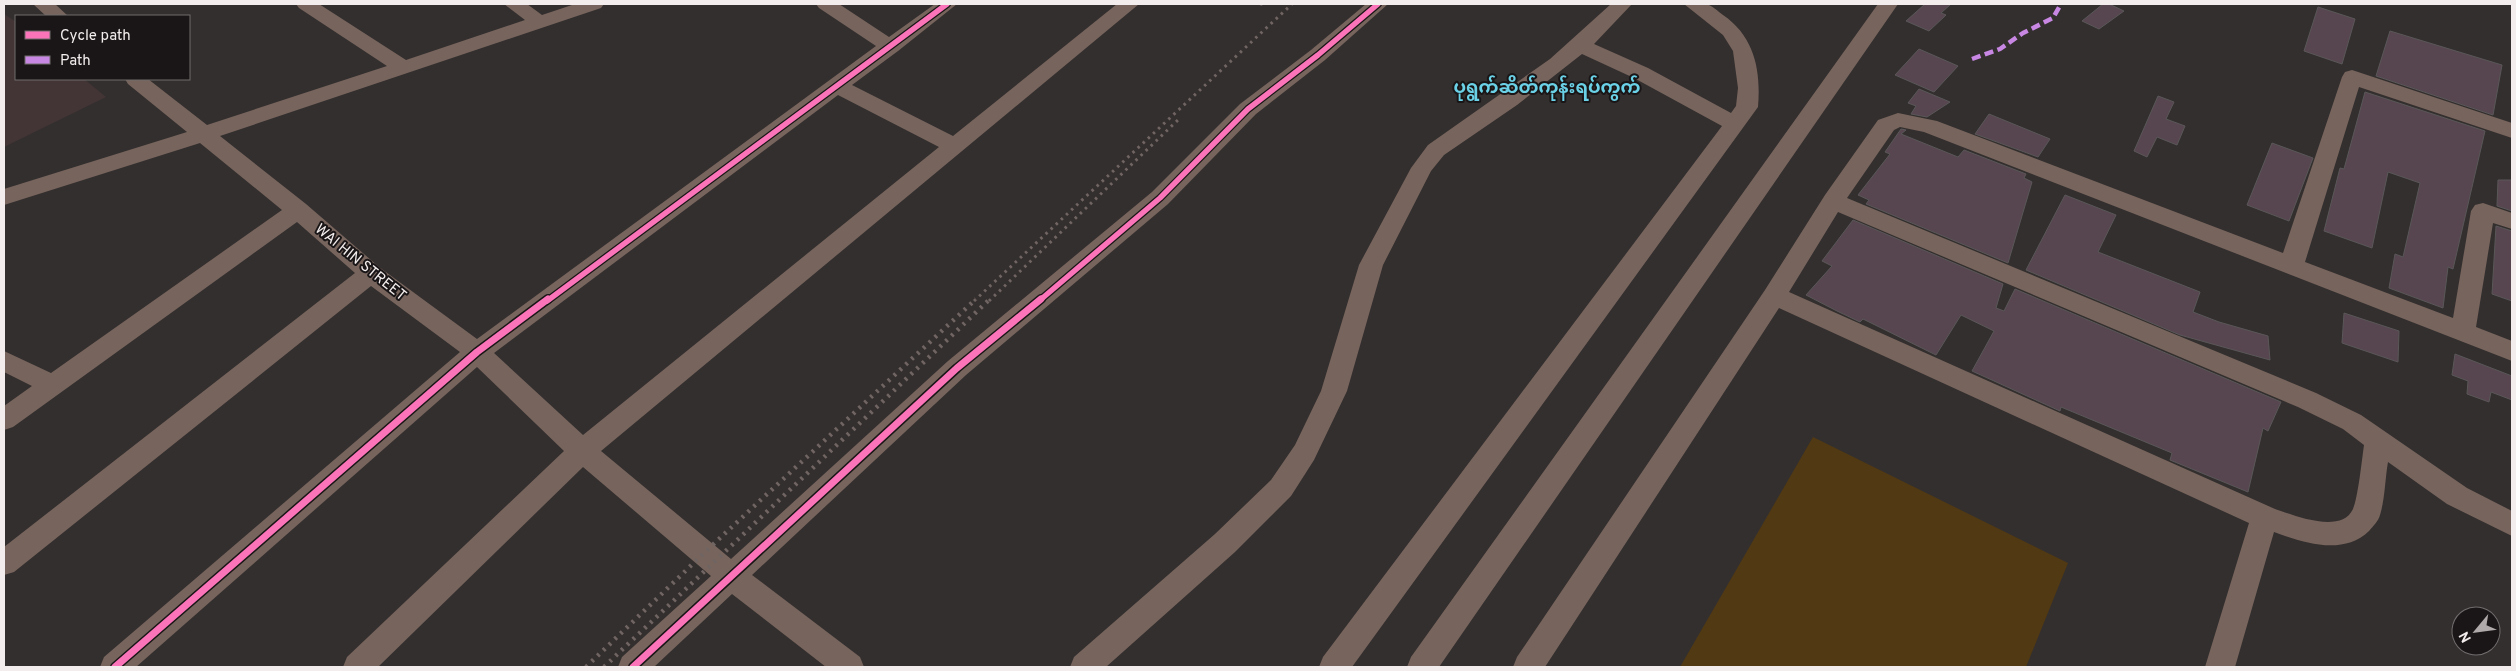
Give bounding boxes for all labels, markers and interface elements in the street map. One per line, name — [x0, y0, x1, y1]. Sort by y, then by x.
legend — [15, 15, 190, 80]
text: Cycle path — [60, 27, 131, 46]
text: Path — [60, 52, 91, 71]
district label: ပုရွက်ဆိတ်ကုန်းရပ်ကွက် — [1453, 75, 1641, 101]
street label: WAI HIN STREET — [310, 220, 410, 306]
north arrow — [2451, 606, 2501, 656]
text: N — [2456, 628, 2476, 645]

